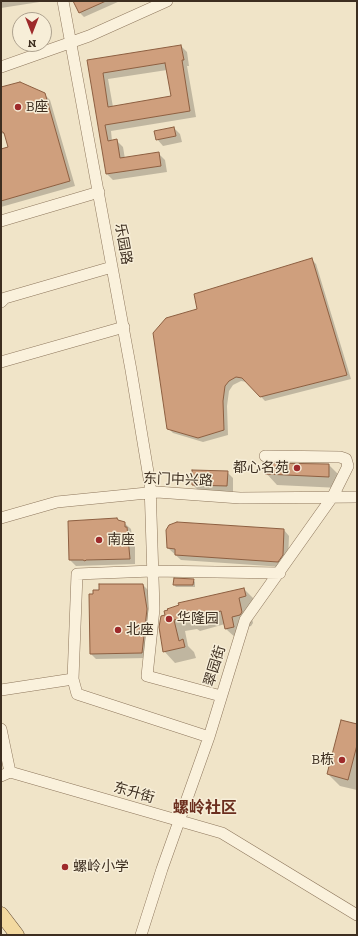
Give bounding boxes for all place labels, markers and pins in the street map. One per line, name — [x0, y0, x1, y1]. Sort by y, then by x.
place label: B座 — [26, 99, 48, 115]
marker: B座 — [13, 102, 23, 112]
place label: 都心名苑 — [233, 460, 289, 476]
marker: 都心名苑 — [292, 463, 302, 473]
place label: 南座 — [107, 532, 135, 548]
marker: 南座 — [94, 535, 104, 545]
place label: 华隆园 — [177, 611, 219, 627]
marker: 华隆园 — [164, 614, 174, 624]
place label: 北座 — [126, 622, 154, 638]
marker: 北座 — [113, 625, 123, 635]
place label: B栋 — [312, 752, 334, 768]
marker: B栋 — [337, 755, 347, 765]
place label: 螺岭小学 — [73, 859, 129, 875]
marker: 螺岭小学 — [60, 862, 70, 872]

